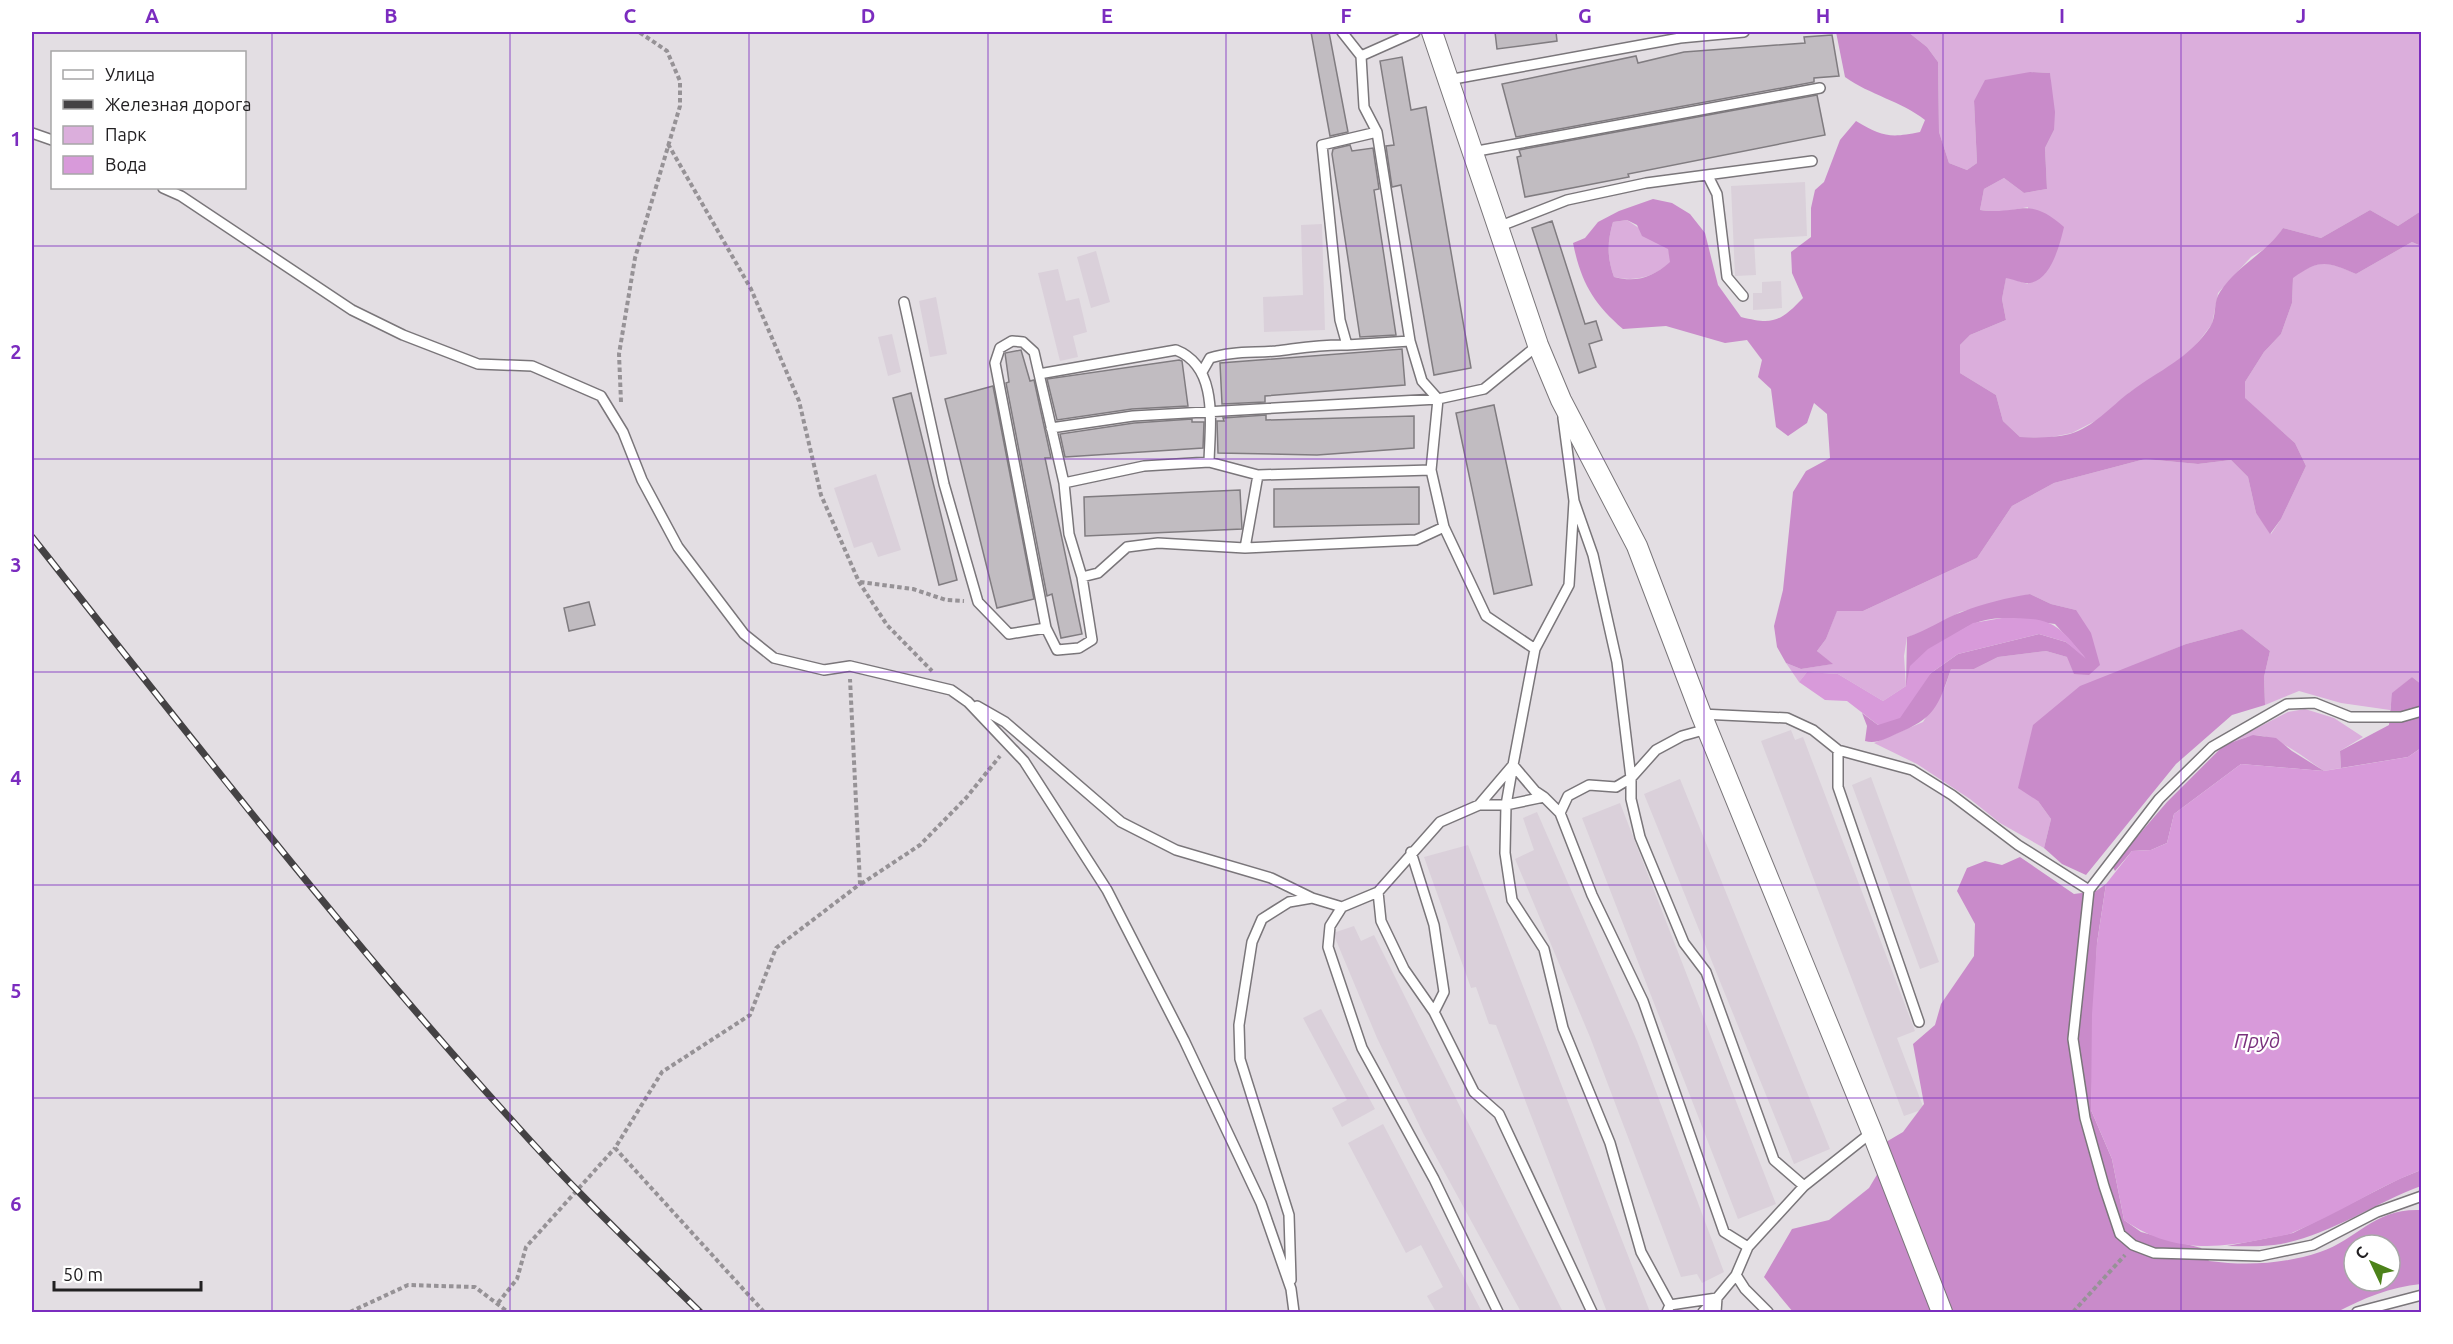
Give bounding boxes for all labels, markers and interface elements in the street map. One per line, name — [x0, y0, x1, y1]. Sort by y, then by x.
text: A — [145, 4, 159, 27]
text: B — [384, 4, 398, 27]
text: C — [624, 4, 637, 27]
text: D — [861, 4, 875, 27]
text: E — [1101, 4, 1113, 27]
text: F — [1340, 4, 1352, 27]
text: G — [1578, 4, 1592, 27]
text: H — [1816, 4, 1830, 27]
text: I — [2059, 4, 2065, 27]
text: J — [2296, 4, 2306, 27]
legend — [51, 51, 246, 189]
text: Улица — [105, 64, 155, 84]
text: Железная дорога — [105, 94, 252, 114]
text: Парк — [105, 124, 146, 144]
text: 1 — [10, 127, 22, 150]
text: Вода — [105, 154, 147, 174]
text: 2 — [10, 340, 22, 363]
text: 3 — [10, 553, 22, 576]
text: 4 — [10, 766, 22, 789]
text: 5 — [10, 979, 22, 1002]
water label: Пруд — [2234, 1028, 2280, 1052]
text: 6 — [10, 1192, 22, 1215]
north arrow — [2342, 1233, 2402, 1293]
text: С — [2351, 1243, 2371, 1263]
scale bar — [54, 1254, 201, 1292]
text: 50 m — [63, 1264, 103, 1284]

